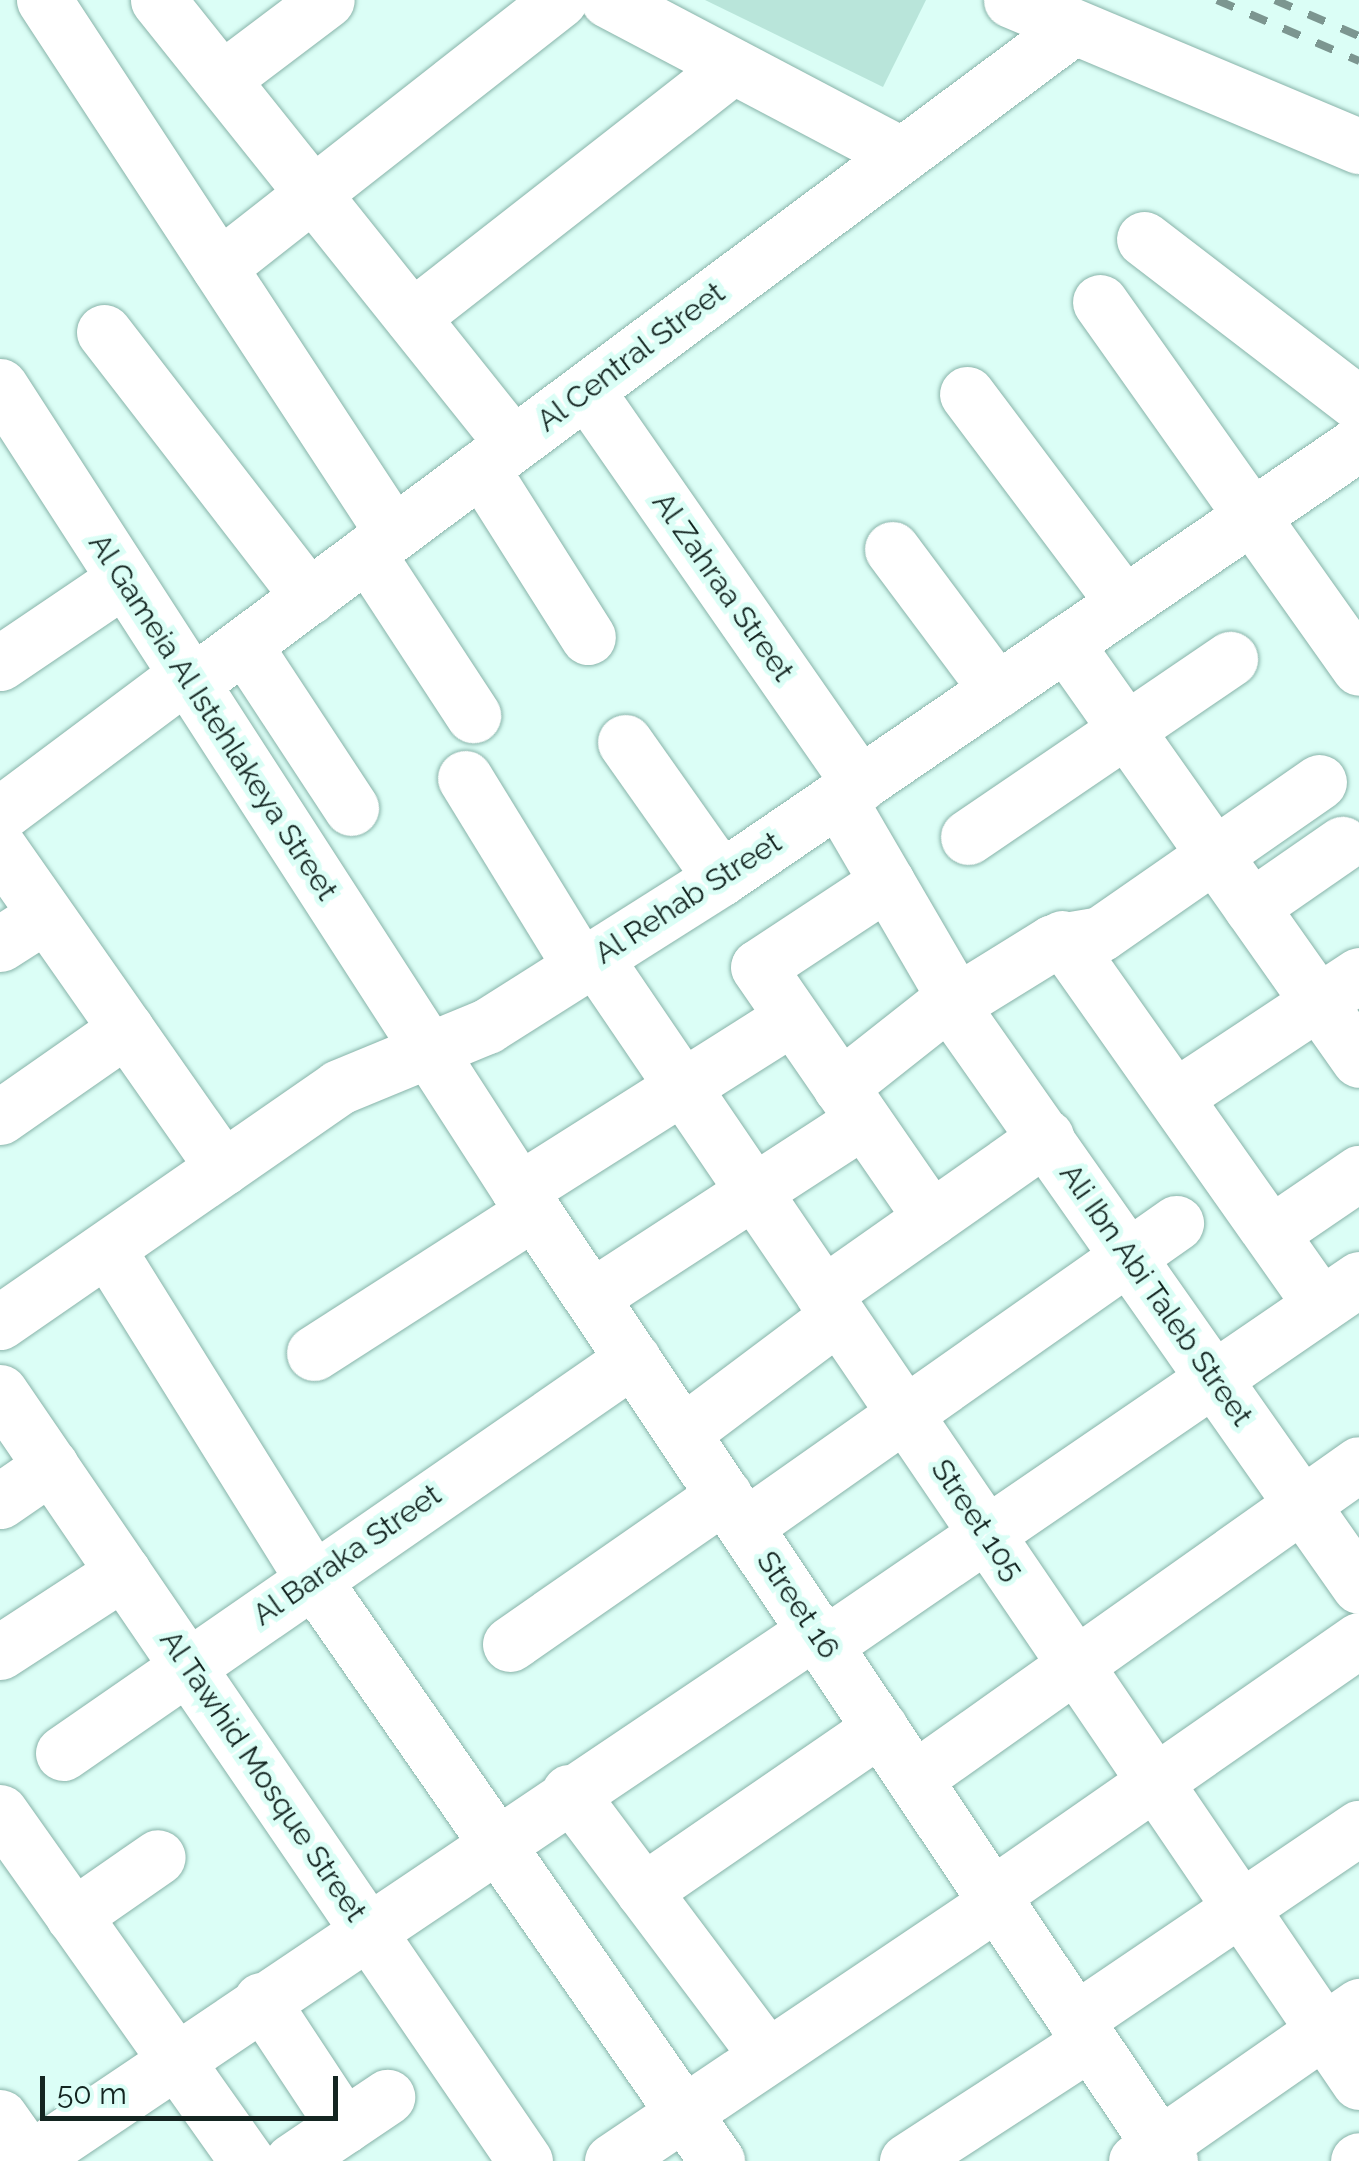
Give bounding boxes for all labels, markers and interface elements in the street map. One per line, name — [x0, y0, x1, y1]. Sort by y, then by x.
street label: Al Central Street — [529, 274, 733, 440]
street label: Al Zahraa Street — [644, 485, 802, 689]
street label: Al Gameia Al Istehlakeya Street — [80, 526, 346, 908]
street label: Al Rehab Street — [588, 824, 788, 972]
street label: Ali Ibn Abi Taleb Street — [1051, 1156, 1261, 1434]
street label: Street 105 — [923, 1453, 1031, 1587]
street label: Al Baraka Street — [246, 1477, 448, 1633]
street label: Street 16 — [749, 1544, 847, 1666]
street label: Al Tawhid Mosque Street — [152, 1623, 374, 1929]
scale bar — [45, 2056, 342, 2118]
text: 50 m — [57, 2076, 127, 2111]

